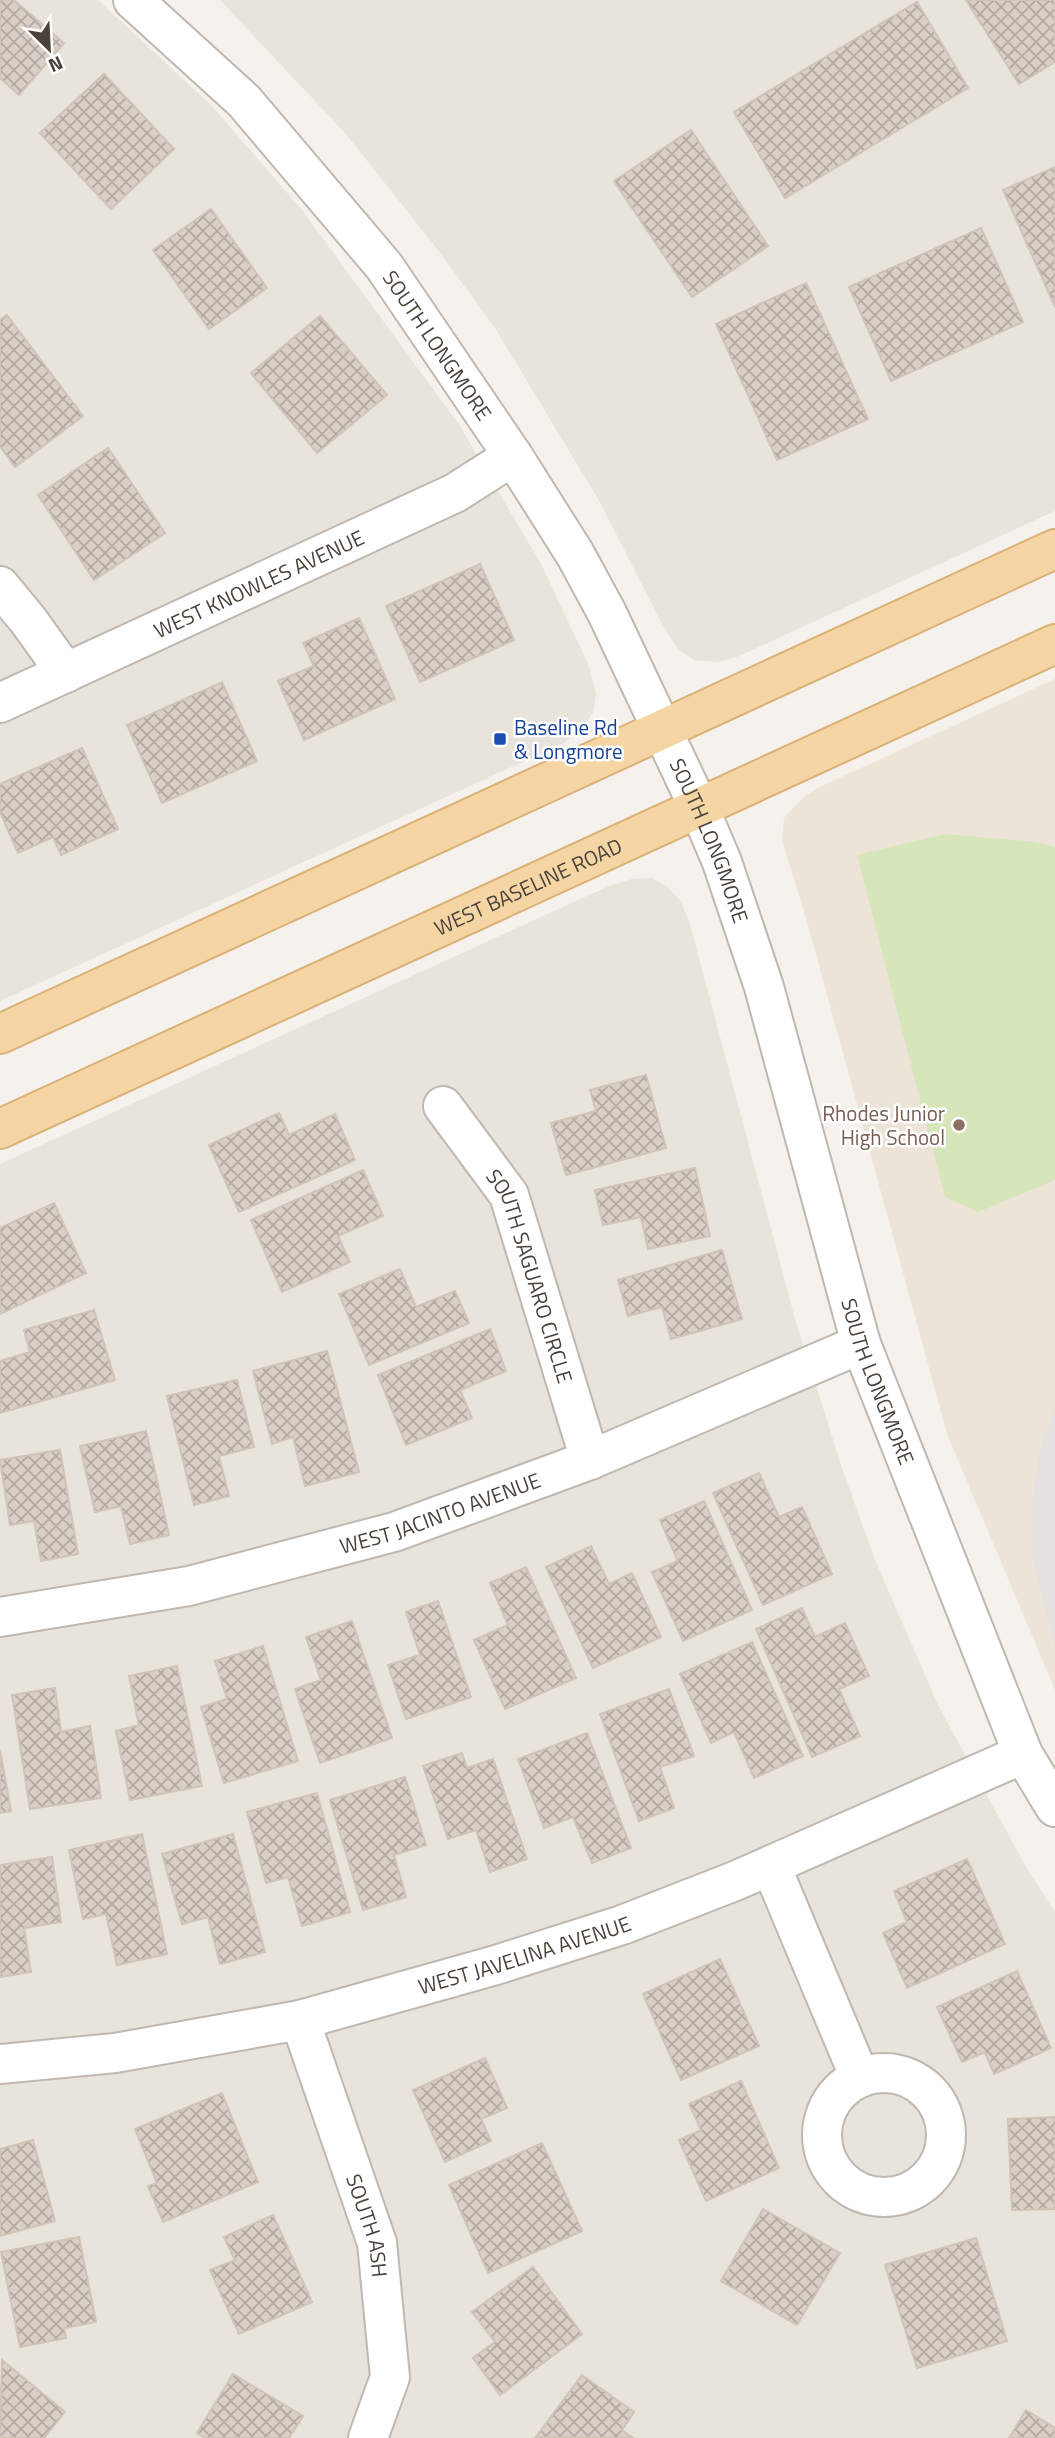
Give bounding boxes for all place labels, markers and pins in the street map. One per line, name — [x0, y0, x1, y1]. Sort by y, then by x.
place label: Baseline Rd & Longmore — [514, 711, 623, 767]
marker: Baseline Rd & Longmore — [492, 731, 508, 747]
place label: Rhodes Junior High School — [822, 1097, 945, 1153]
marker: Rhodes Junior High School — [951, 1117, 967, 1133]

